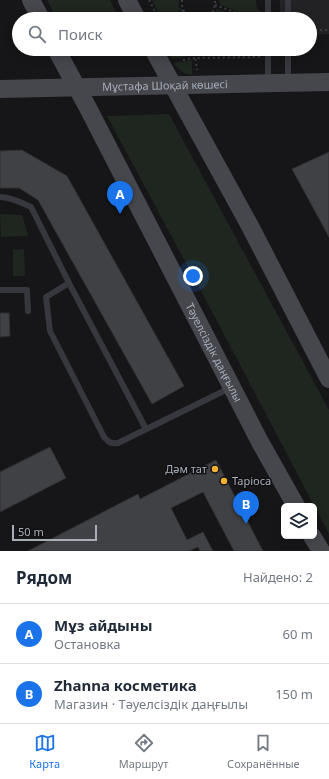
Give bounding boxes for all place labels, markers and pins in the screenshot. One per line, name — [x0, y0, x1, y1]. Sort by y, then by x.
pin: A — [107, 181, 133, 214]
place label: Дәм тат — [165, 461, 207, 476]
marker: Дәм тат — [210, 464, 220, 474]
place label: Tapioca — [232, 473, 271, 488]
marker: Tapioca — [219, 476, 229, 486]
pin: B — [233, 491, 259, 524]

